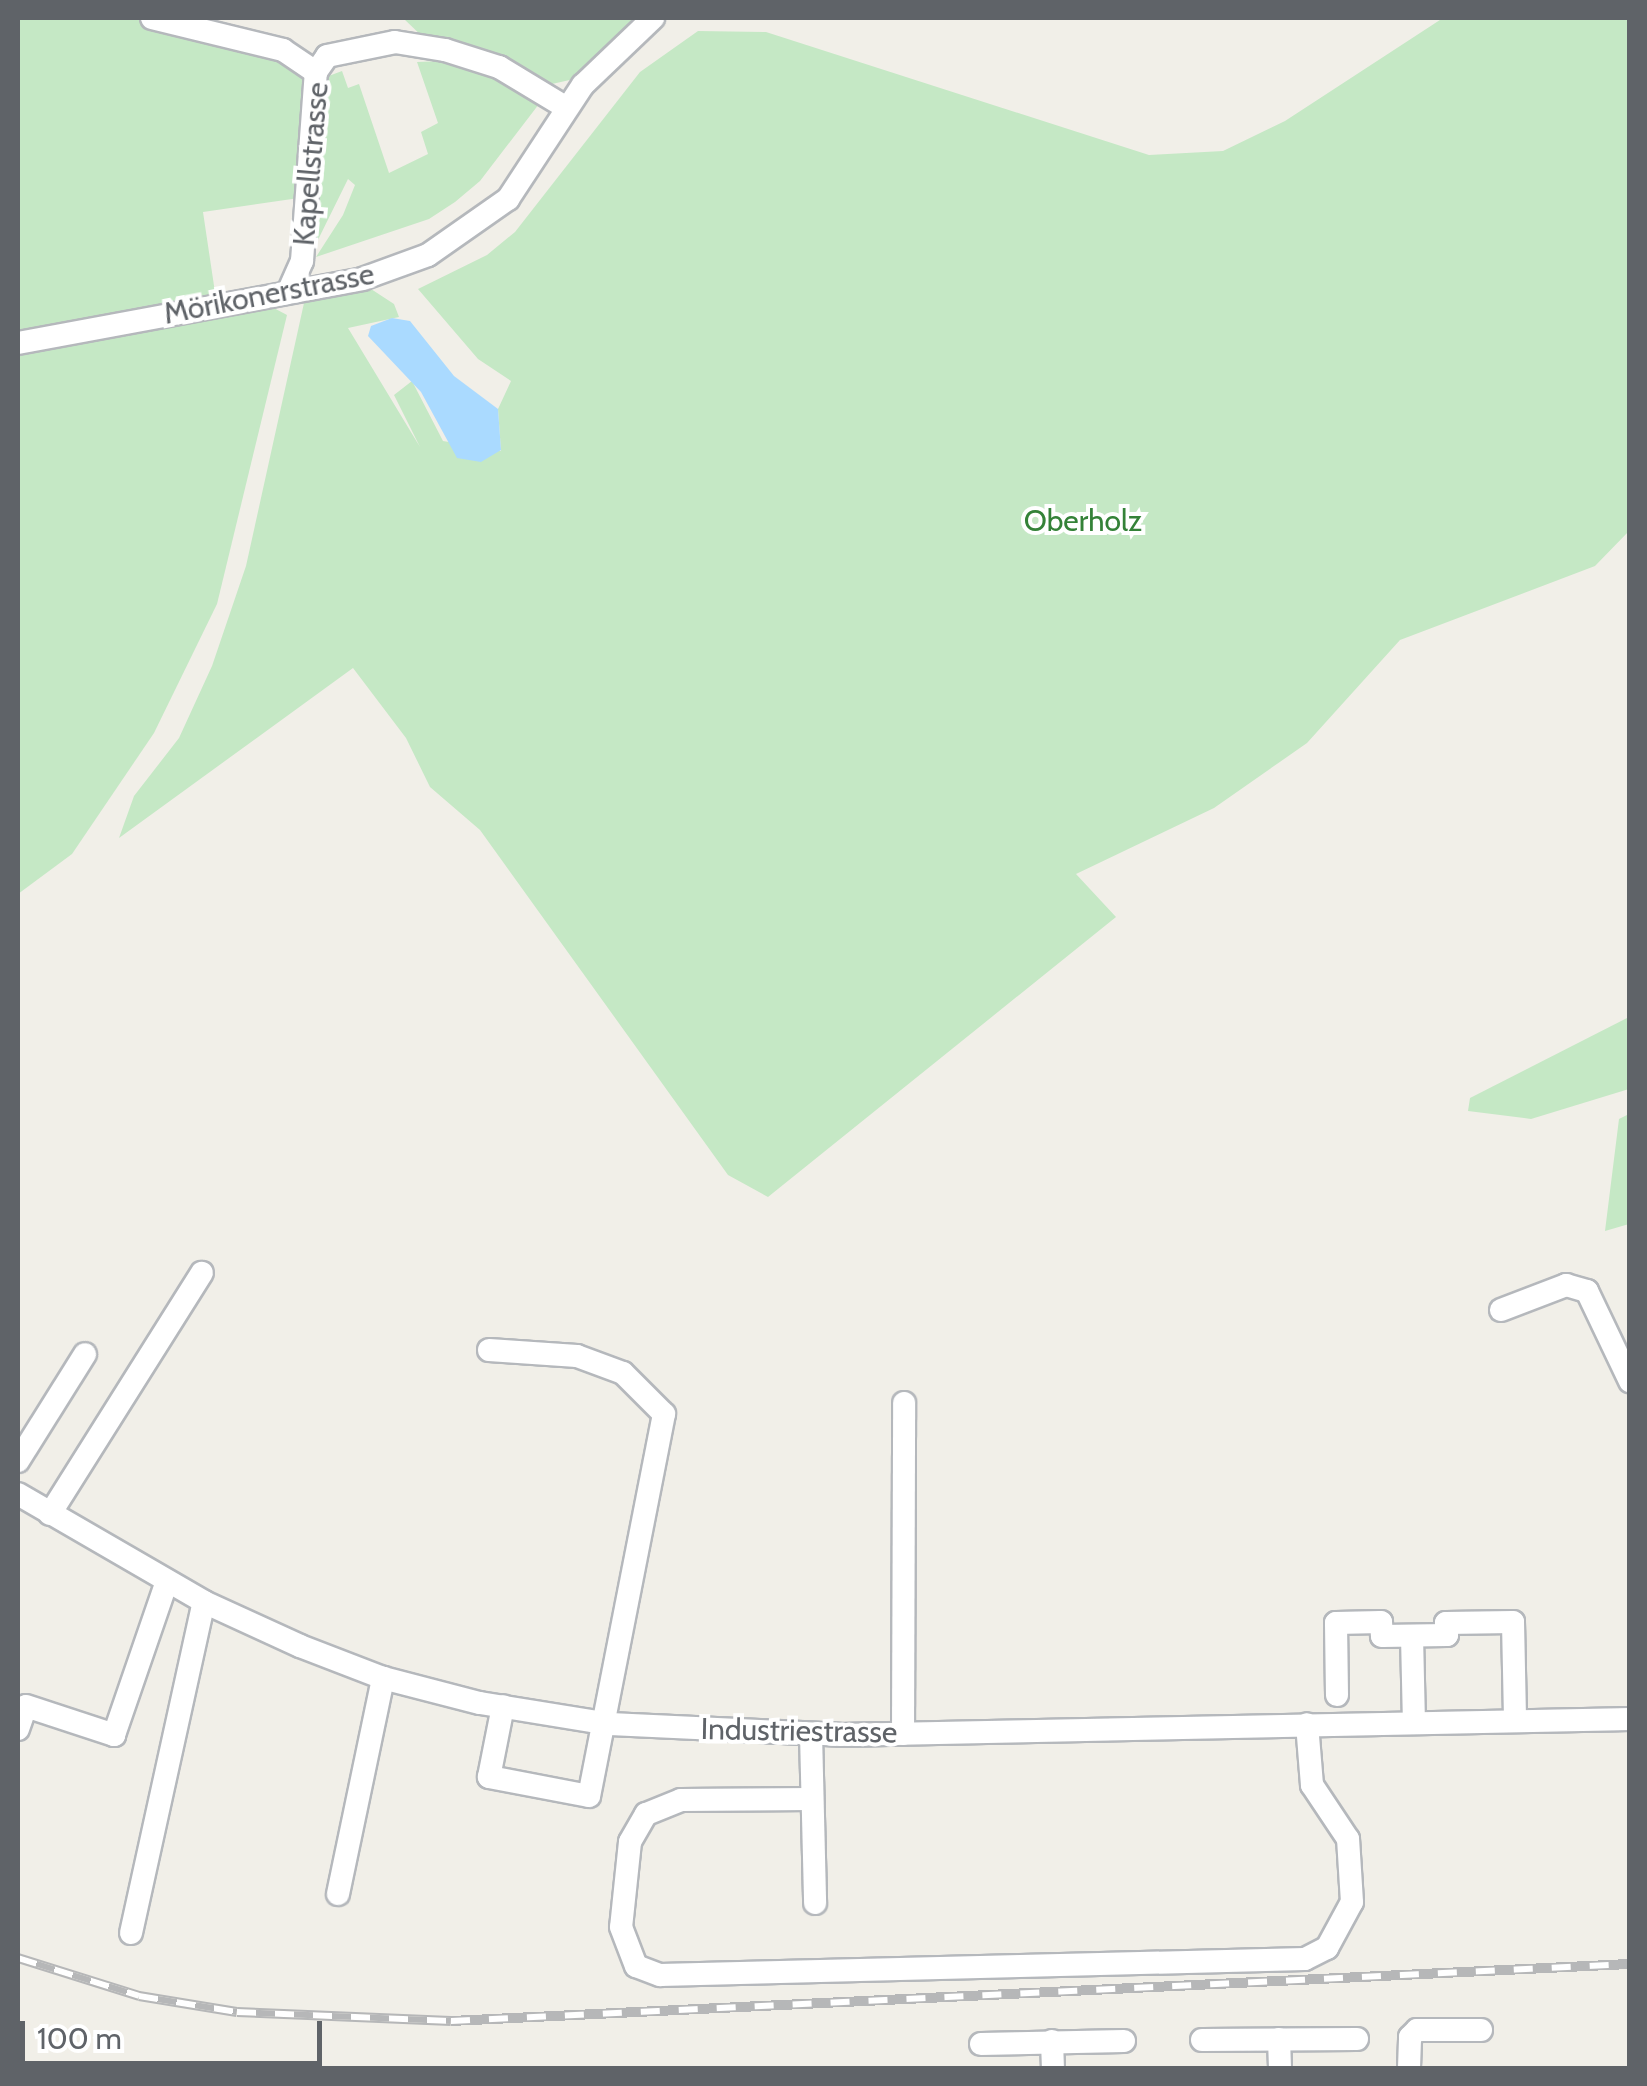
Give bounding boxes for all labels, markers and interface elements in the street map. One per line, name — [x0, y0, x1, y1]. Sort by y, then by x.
street label: Kapellstrasse — [286, 81, 336, 247]
street label: Mörikonerstrasse — [161, 256, 377, 332]
park label: Oberholz — [1024, 503, 1142, 539]
street label: Industriestrasse — [700, 1711, 898, 1751]
scale bar — [25, 2001, 328, 2063]
text: 100 m — [37, 2020, 122, 2057]

